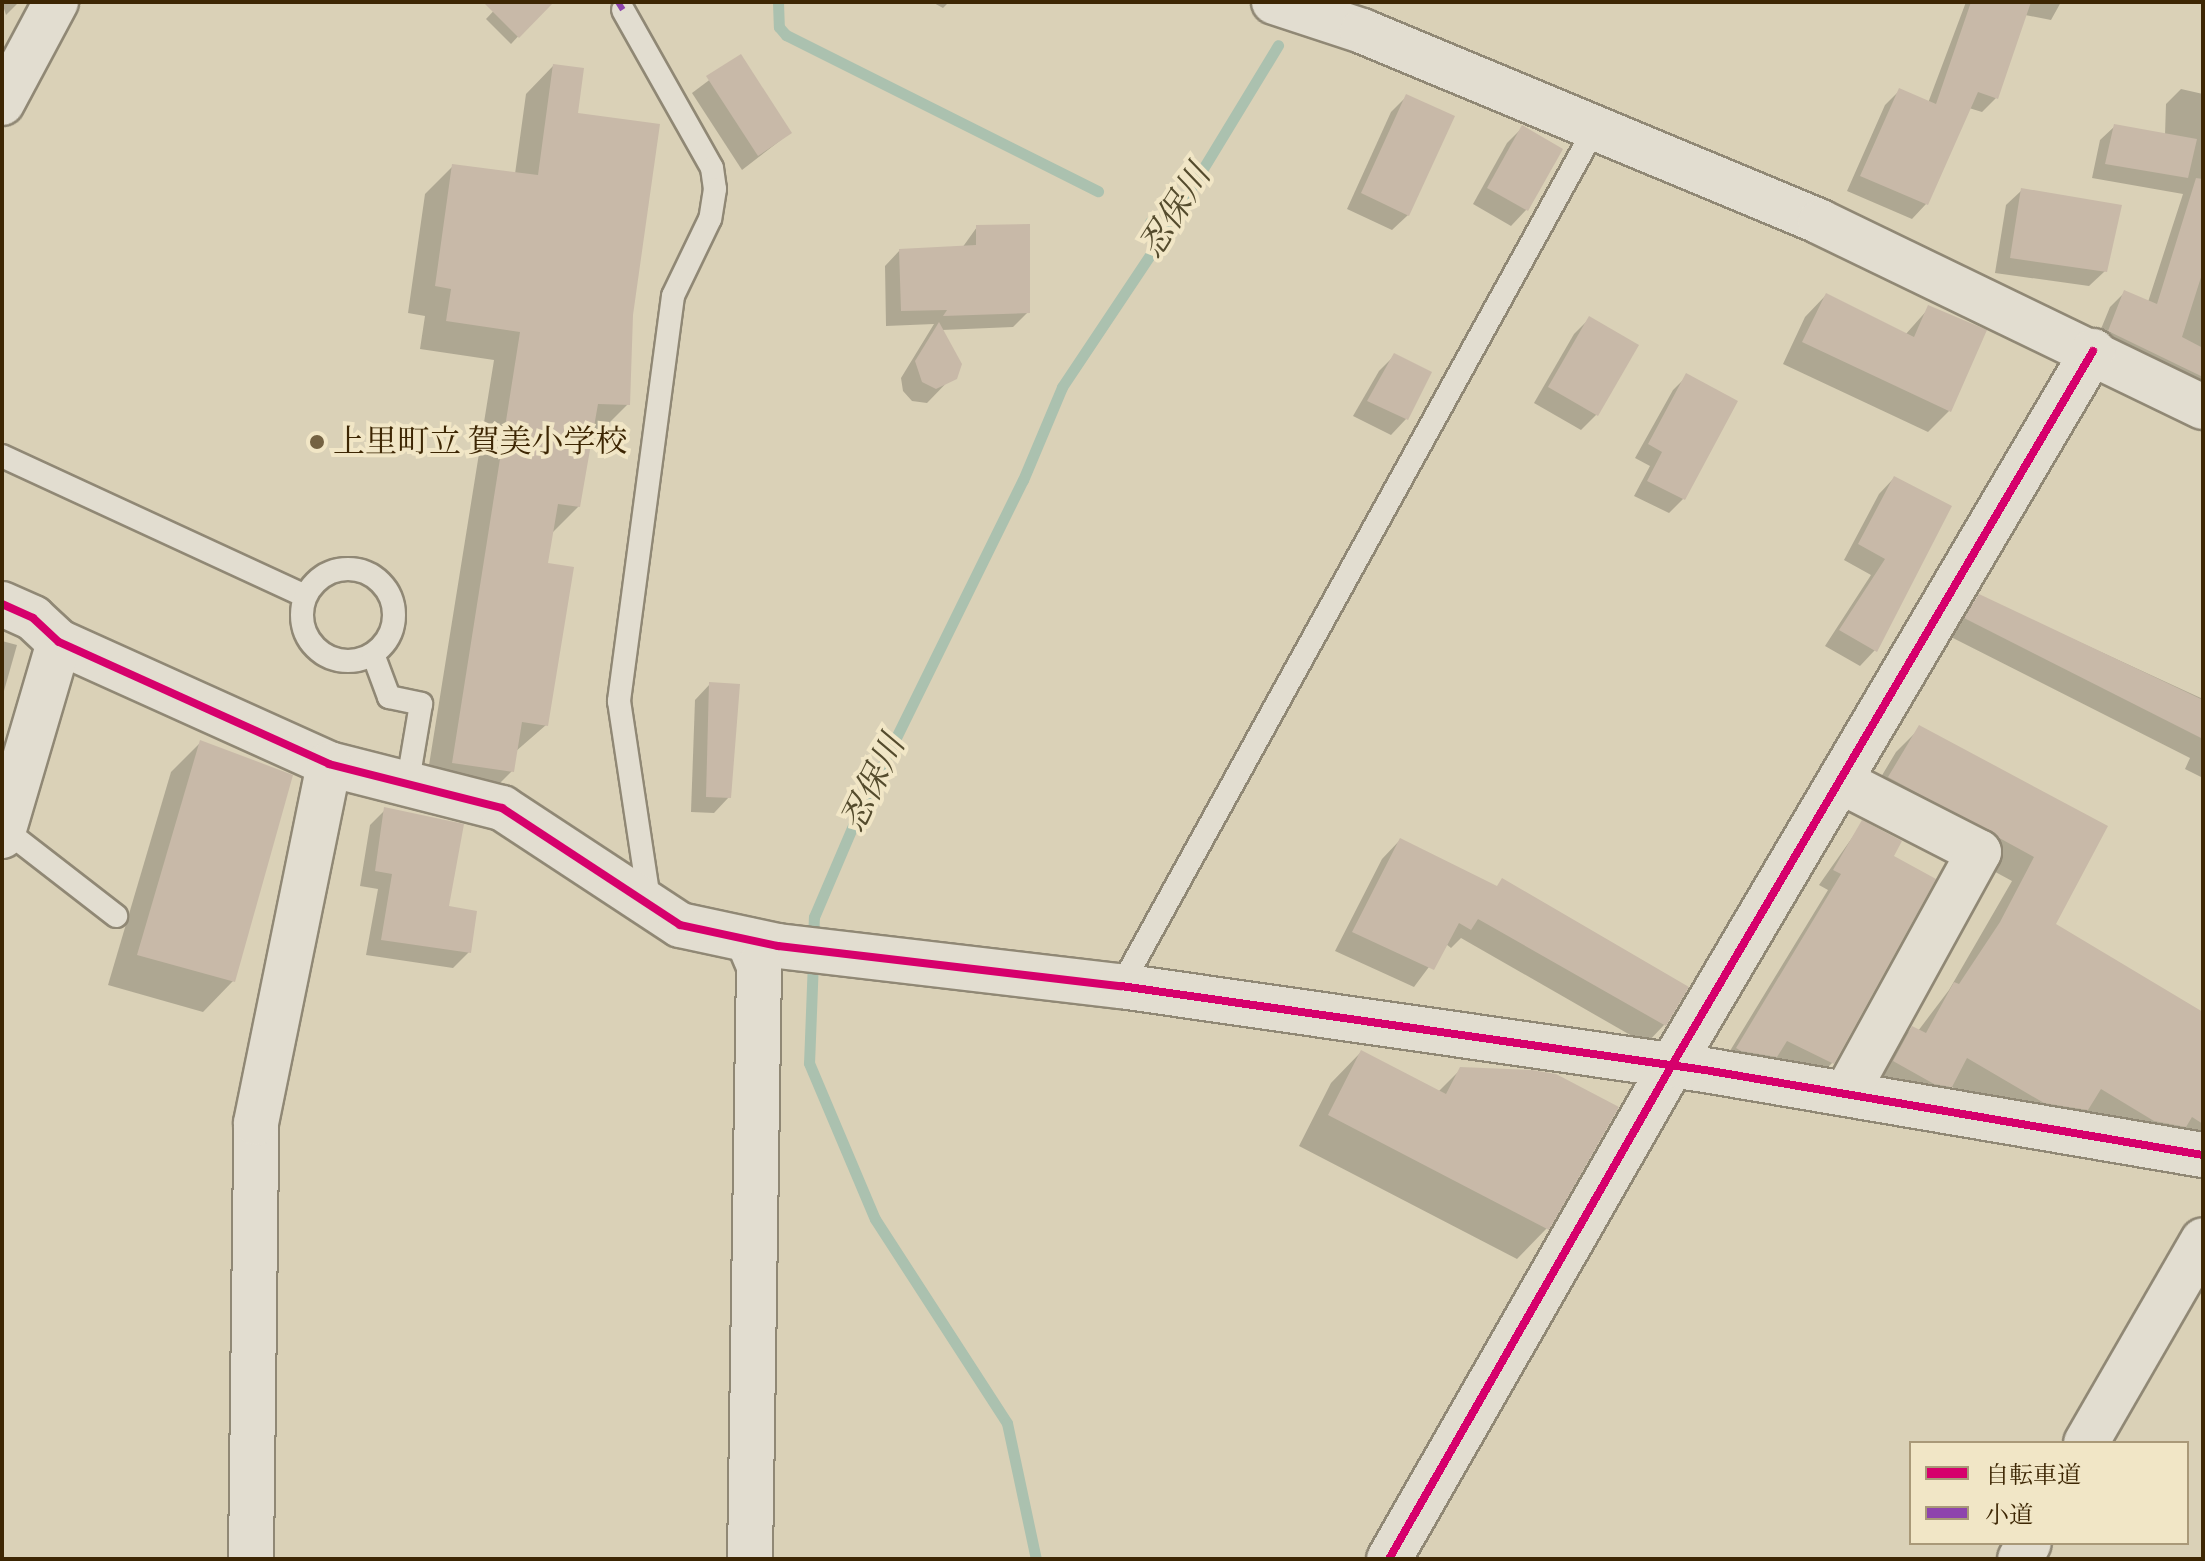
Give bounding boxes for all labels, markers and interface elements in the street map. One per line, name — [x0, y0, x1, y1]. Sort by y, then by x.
water label: 忍保川 — [1132, 158, 1220, 266]
place label: 上里町立 賀美小学校 — [333, 423, 628, 461]
marker: 上里町立 賀美小学校 — [308, 433, 326, 451]
water label: 忍保川 — [833, 729, 915, 839]
legend — [1909, 1441, 2189, 1545]
text: 自転車道 — [1985, 1461, 2081, 1491]
text: 小道 — [1985, 1501, 2033, 1531]

